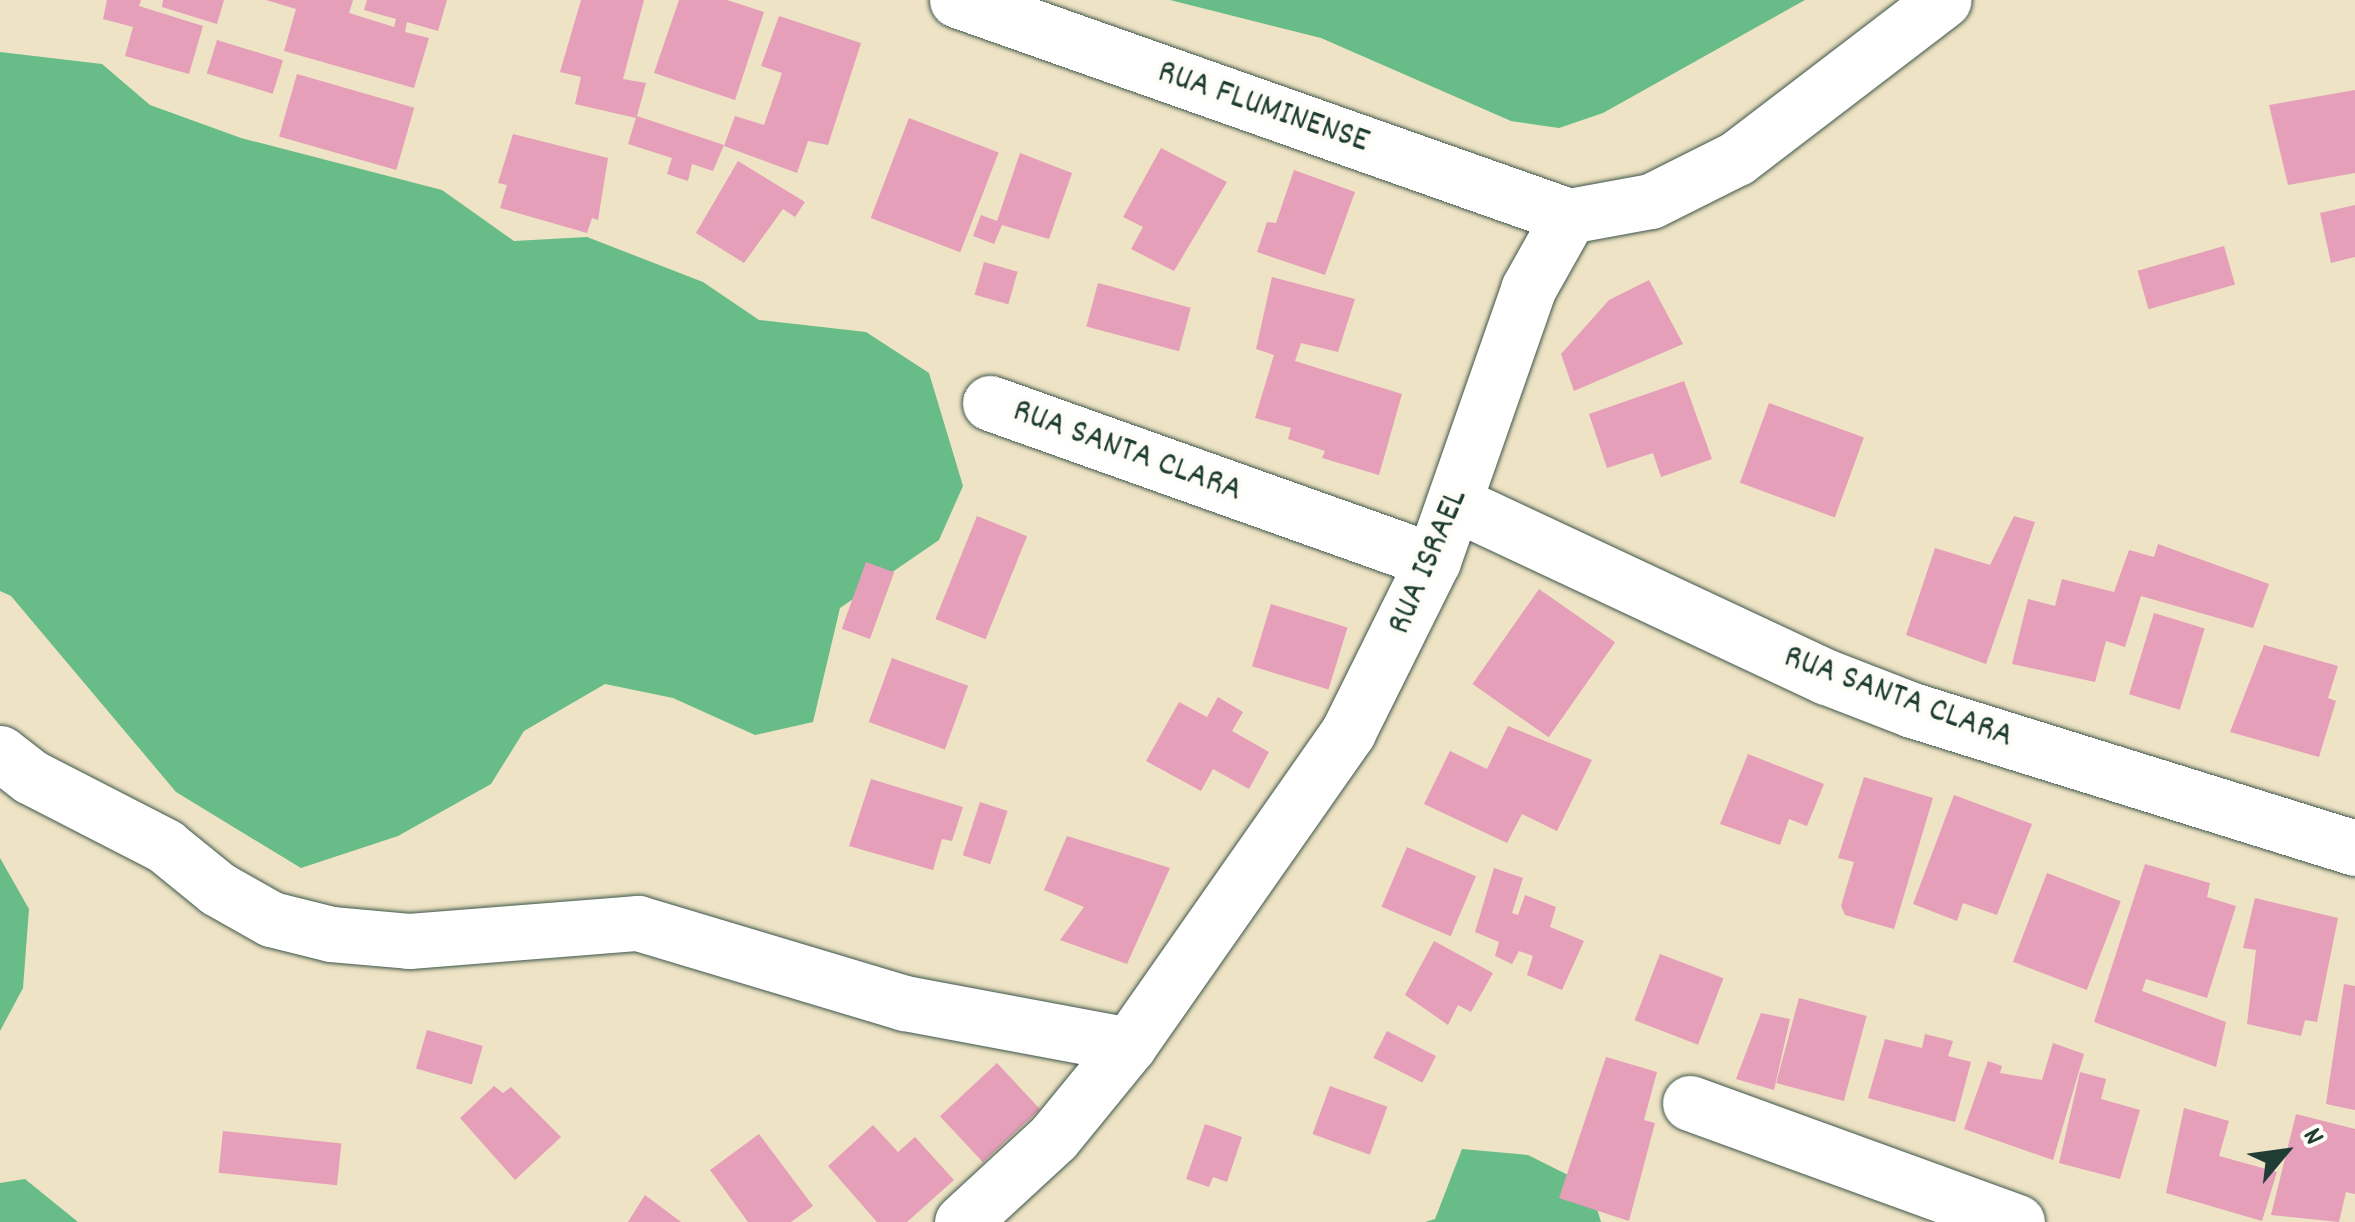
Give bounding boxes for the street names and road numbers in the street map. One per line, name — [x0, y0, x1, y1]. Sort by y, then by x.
street label: RUA FLUMINENSE — [1152, 52, 1374, 164]
street label: RUA SANTA CLARA — [1007, 391, 1247, 513]
street label: RUA ISRAEL — [1380, 483, 1478, 641]
street label: RUA SANTA CLARA — [1778, 637, 2018, 759]

